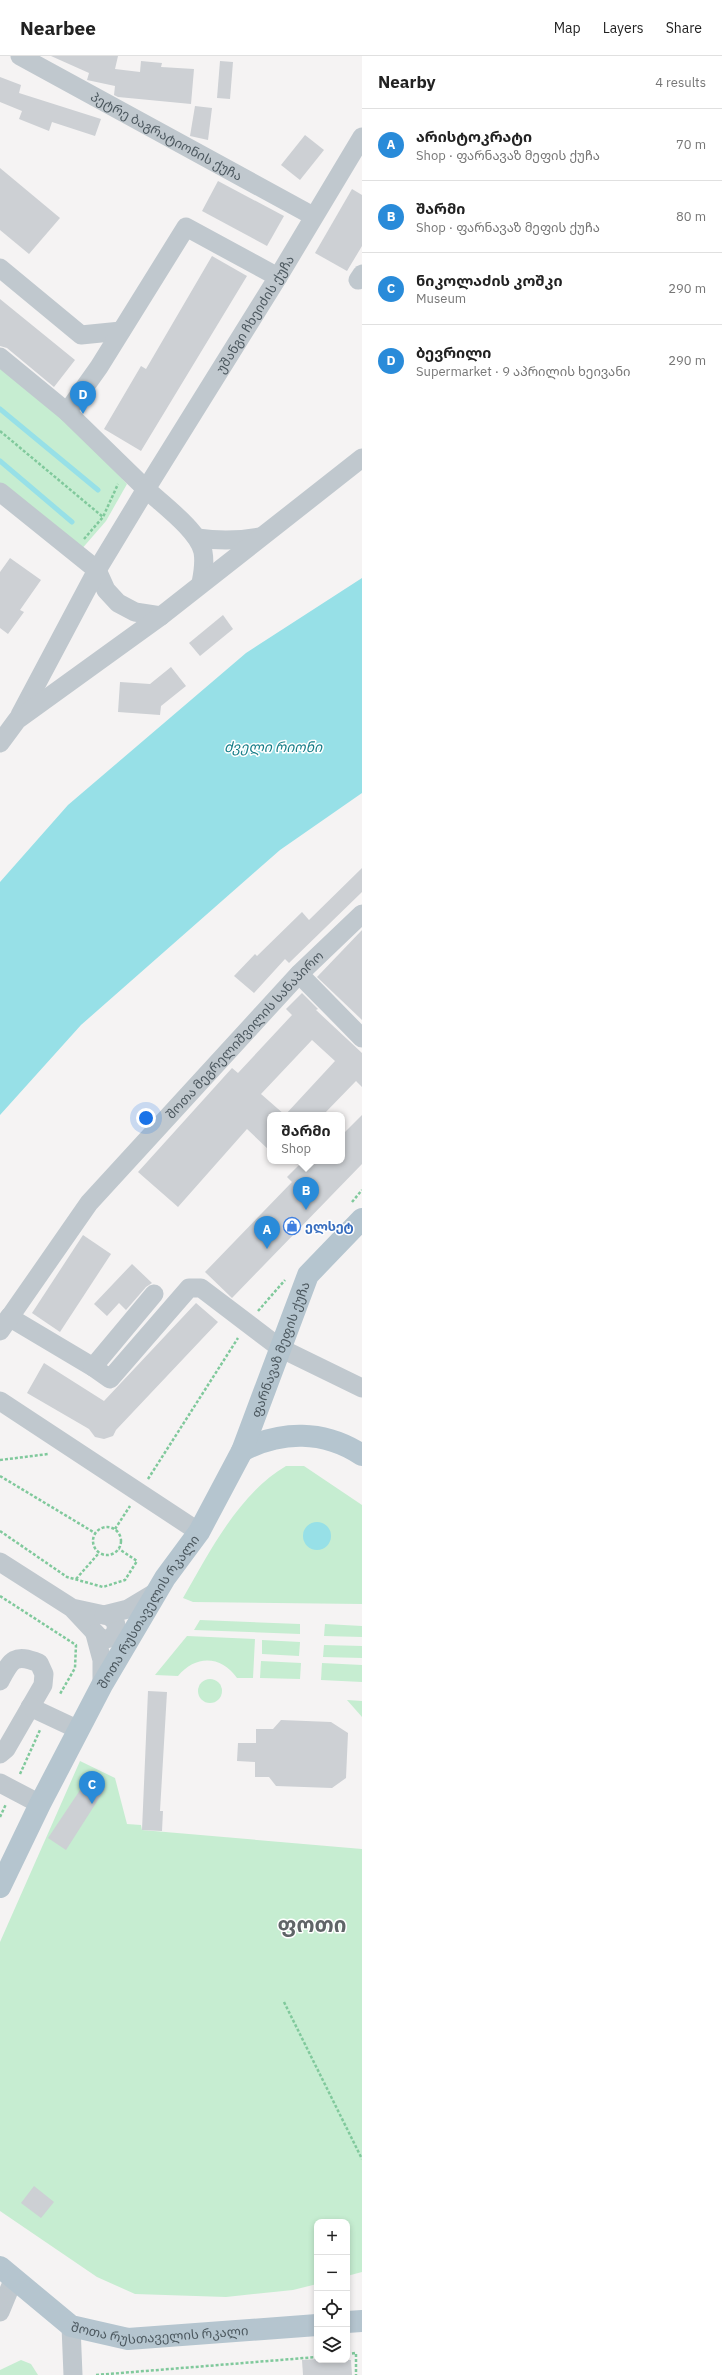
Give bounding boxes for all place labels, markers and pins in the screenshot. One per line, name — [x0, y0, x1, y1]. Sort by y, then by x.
pin: D — [70, 381, 96, 414]
pin: B — [293, 1177, 319, 1210]
pin: A — [254, 1216, 280, 1249]
shop icon: ელსეტ — [282, 1216, 302, 1236]
place label: ელსეტ — [305, 1218, 354, 1235]
pin: C — [79, 1771, 105, 1804]

